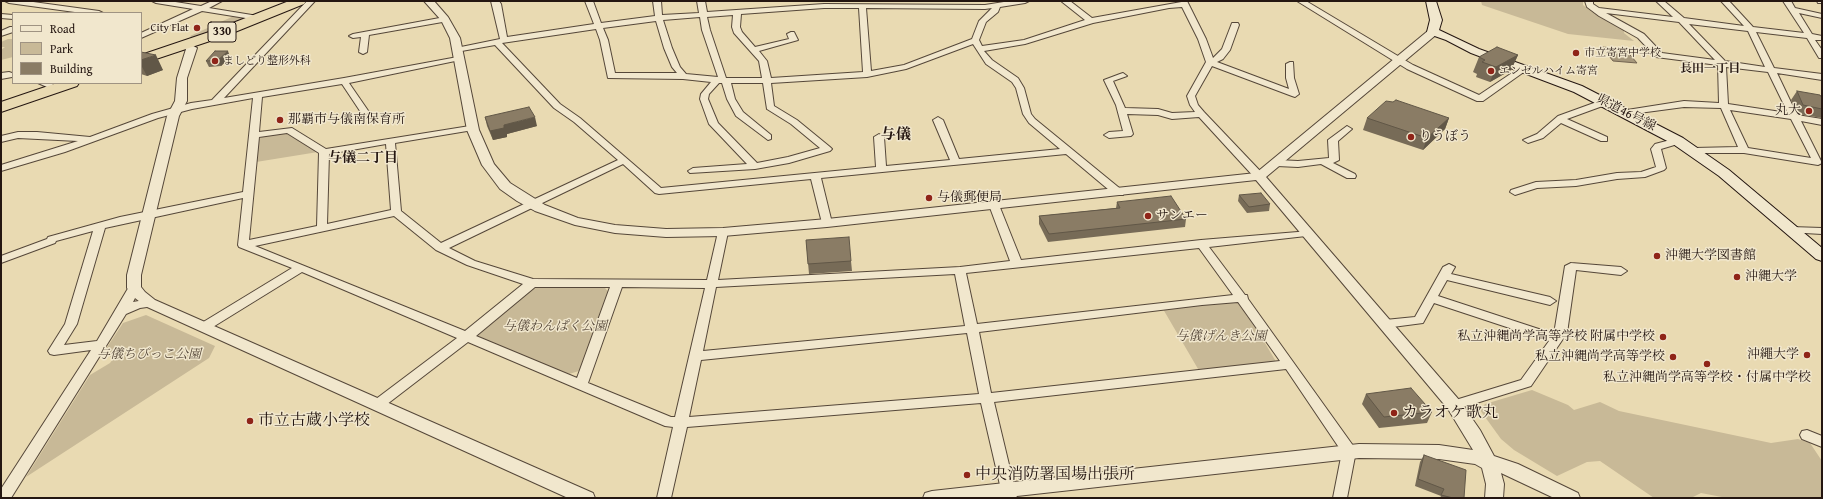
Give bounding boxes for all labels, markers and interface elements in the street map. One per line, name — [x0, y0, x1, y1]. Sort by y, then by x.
legend — [12, 12, 142, 84]
text: Road — [50, 20, 75, 37]
place label: City Flat — [151, 21, 189, 35]
road number: 330 — [208, 22, 236, 42]
marker: City Flat — [192, 23, 202, 33]
text: Park — [50, 40, 73, 57]
place label: 市立寄宮中学校 — [1584, 46, 1661, 60]
marker: 市立寄宮中学校 — [1571, 48, 1581, 58]
place label: ましどり整形外科 — [223, 54, 311, 68]
marker: ましどり整形外科 — [210, 56, 220, 66]
text: Building — [50, 60, 93, 77]
district label: 長田一丁目 — [1680, 62, 1740, 76]
place label: エンゼルハイム寄宮 — [1499, 64, 1598, 78]
marker: エンゼルハイム寄宮 — [1486, 66, 1496, 76]
street label: 県道46号線 — [1594, 91, 1658, 135]
place label: 丸大 — [1775, 103, 1801, 119]
marker: 丸大 — [1804, 106, 1814, 116]
place label: 那覇市与儀南保育所 — [288, 112, 405, 128]
marker: 那覇市与儀南保育所 — [275, 115, 285, 125]
district label: 与儀 — [881, 126, 911, 144]
place label: りうぼう — [1419, 129, 1471, 145]
marker: りうぼう — [1406, 132, 1416, 142]
district label: 与儀二丁目 — [328, 150, 398, 166]
place label: 与儀郵便局 — [937, 190, 1002, 206]
marker: 与儀郵便局 — [924, 193, 934, 203]
place label: サンエー — [1156, 208, 1208, 224]
marker: サンエー — [1143, 211, 1153, 221]
place label: 沖縄大学図書館 — [1665, 248, 1756, 264]
marker: 沖縄大学図書館 — [1652, 251, 1662, 261]
place label: 沖縄大学 — [1745, 269, 1797, 285]
marker: 沖縄大学 — [1732, 272, 1742, 282]
park label: 与儀わんぱく公園 — [503, 319, 607, 335]
park label: 与儀げんき公園 — [1176, 329, 1266, 345]
place label: 私立沖縄尚学高等学校 附属中学校 — [1457, 329, 1655, 345]
marker: 私立沖縄尚学高等学校 附属中学校 — [1658, 332, 1668, 342]
park label: 与儀ちびっこ公園 — [97, 347, 201, 363]
place label: 沖繩大学 — [1747, 347, 1799, 363]
place label: 私立沖縄尚学高等学校 — [1535, 349, 1665, 365]
marker: 沖繩大学 — [1802, 350, 1812, 360]
marker: 私立沖縄尚学高等学校 — [1668, 352, 1678, 362]
marker: 私立沖縄尚学高等学校・付属中学校 — [1702, 359, 1712, 369]
place label: 私立沖縄尚学高等学校・付属中学校 — [1603, 370, 1811, 386]
place label: カラオケ歌丸 — [1402, 403, 1498, 423]
marker: カラオケ歌丸 — [1389, 408, 1399, 418]
place label: 市立古蔵小学校 — [258, 411, 370, 431]
marker: 市立古蔵小学校 — [245, 416, 255, 426]
place label: 中央消防署国場出張所 — [975, 465, 1135, 485]
marker: 中央消防署国場出張所 — [962, 470, 972, 480]

